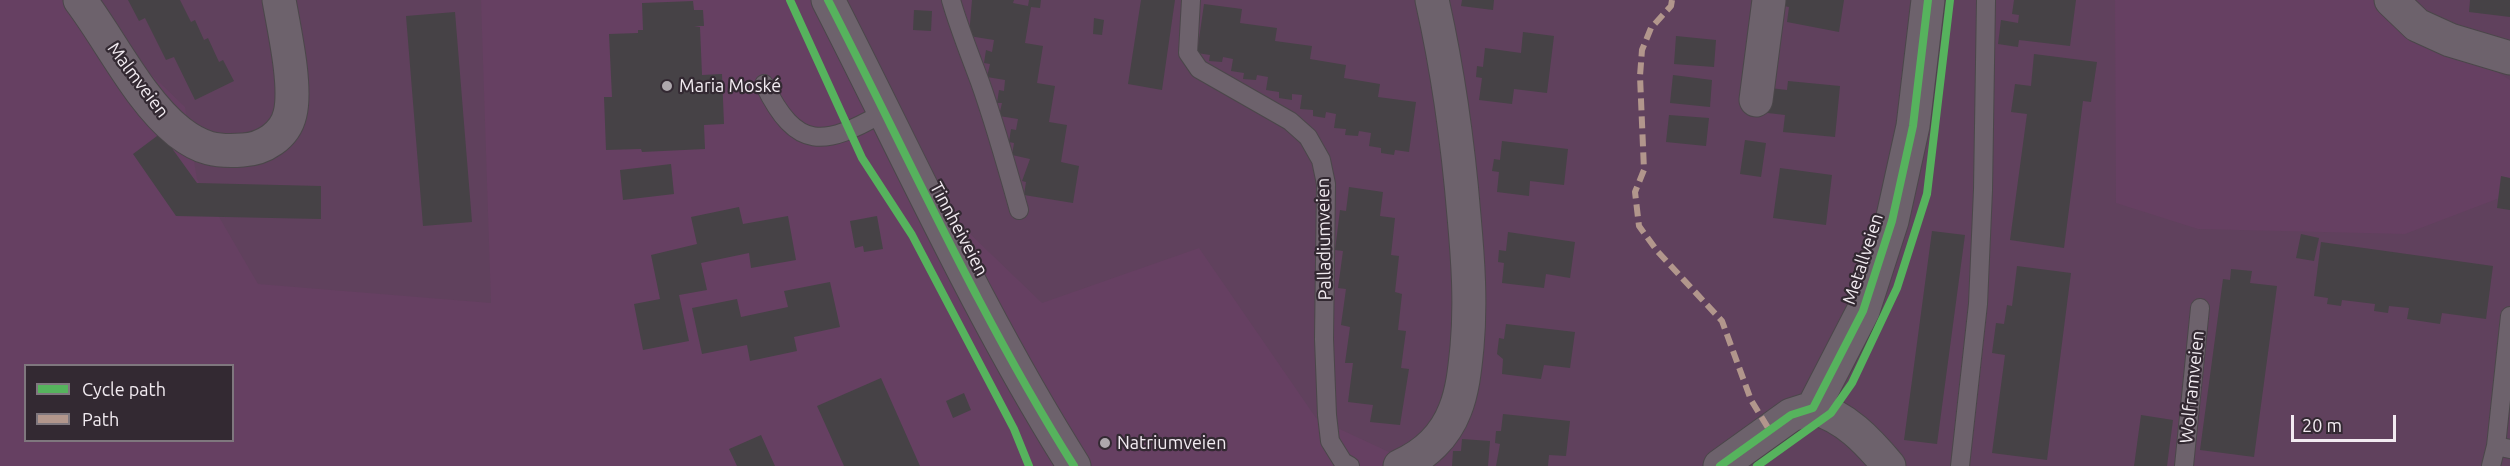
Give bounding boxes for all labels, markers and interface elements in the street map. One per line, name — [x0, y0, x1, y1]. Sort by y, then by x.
street label: Malmveien — [103, 38, 173, 122]
place label: Maria Moské — [679, 75, 781, 97]
marker: Maria Moské — [660, 79, 674, 93]
street label: Tinnheiveien — [925, 178, 993, 280]
street label: Palladiumveien — [1312, 178, 1336, 300]
street label: Metallveien — [1838, 211, 1888, 307]
street label: Wolframveien — [2175, 330, 2209, 444]
legend — [24, 364, 234, 442]
text: Cycle path — [82, 379, 166, 399]
scale bar — [2294, 403, 2399, 441]
text: Path — [82, 409, 119, 429]
text: 20 m — [2302, 415, 2342, 435]
place label: Natriumveien — [1117, 432, 1226, 454]
marker: Natriumveien — [1098, 436, 1112, 450]

